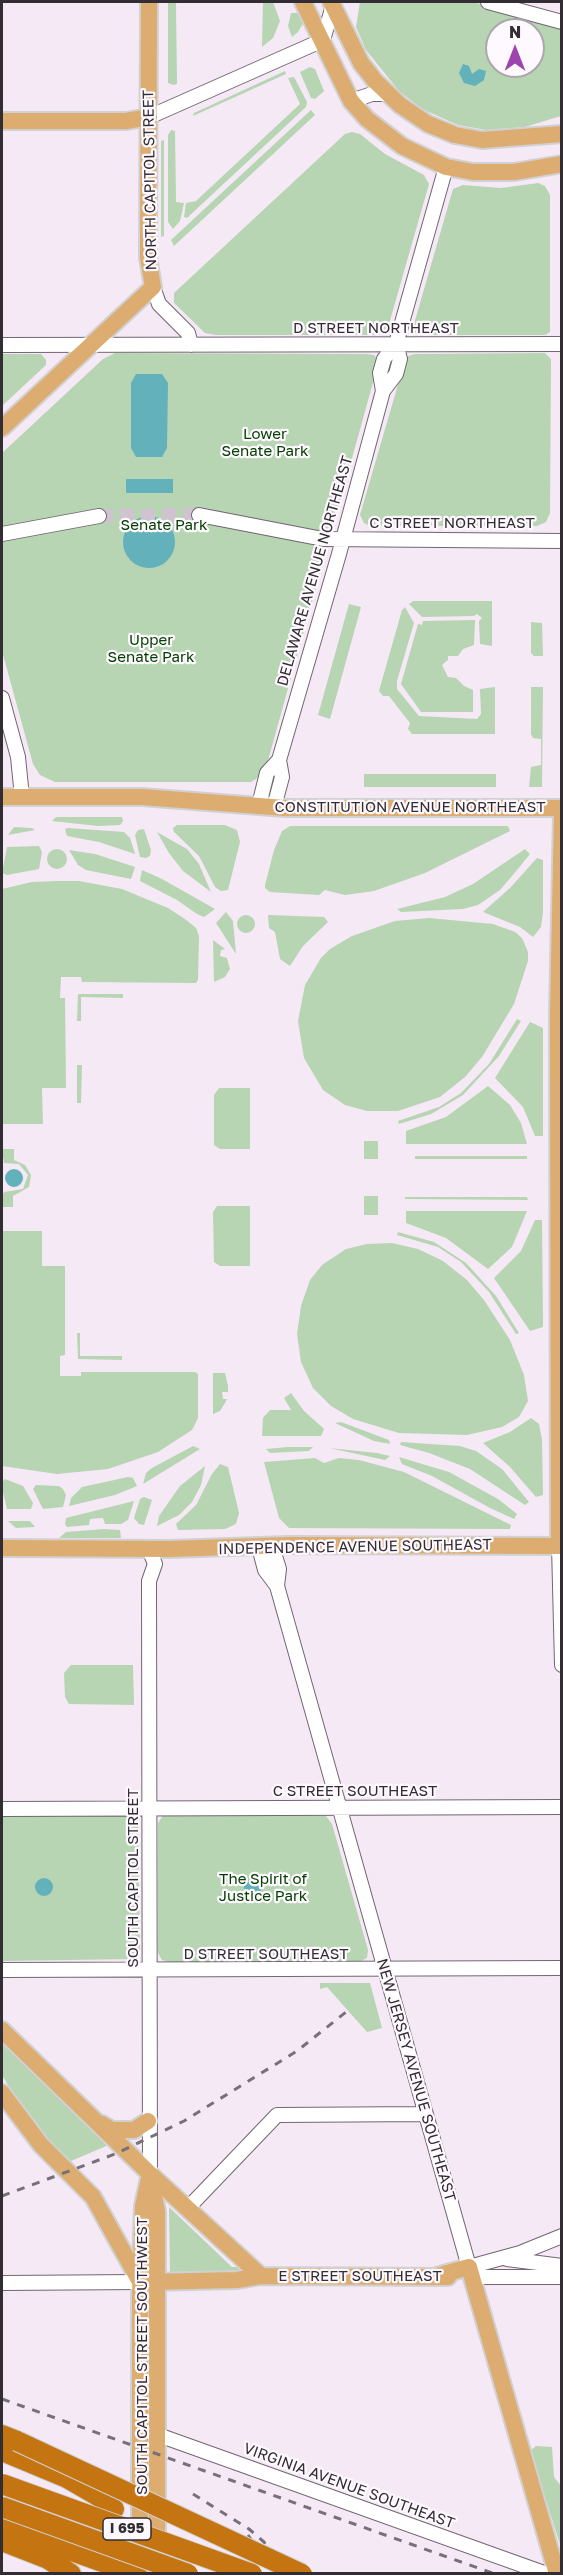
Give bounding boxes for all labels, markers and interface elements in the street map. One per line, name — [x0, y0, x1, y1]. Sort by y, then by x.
north arrow — [485, 18, 545, 78]
text: N — [509, 22, 521, 42]
street label: NORTH CAPITOL STREET — [139, 90, 161, 270]
street label: D STREET NORTHEAST — [293, 319, 459, 337]
park label: Lower Senate Park — [222, 425, 308, 460]
street label: DELAWARE AVENUE NORTHEAST — [273, 454, 357, 688]
street label: C STREET NORTHEAST — [369, 514, 535, 532]
park label: Senate Park — [121, 516, 207, 534]
park label: Upper Senate Park — [108, 631, 194, 666]
street label: CONSTITUTION AVENUE NORTHEAST — [275, 798, 545, 816]
street label: INDEPENDENCE AVENUE SOUTHEAST — [218, 1536, 492, 1558]
street label: C STREET SOUTHEAST — [273, 1782, 437, 1800]
street label: SOUTH CAPITOL STREET — [124, 1788, 142, 1968]
park label: The Spirit of Justice Park — [219, 1870, 307, 1905]
street label: D STREET SOUTHEAST — [184, 1945, 348, 1963]
street label: NEW JERSEY AVENUE SOUTHEAST — [373, 1956, 459, 2204]
street label: SOUTH CAPITOL STREET SOUTHWEST — [133, 2217, 151, 2495]
street label: E STREET SOUTHEAST — [278, 2267, 442, 2285]
street label: VIRGINIA AVENUE SOUTHEAST — [241, 2439, 457, 2533]
road number: I 695 — [103, 2518, 151, 2540]

